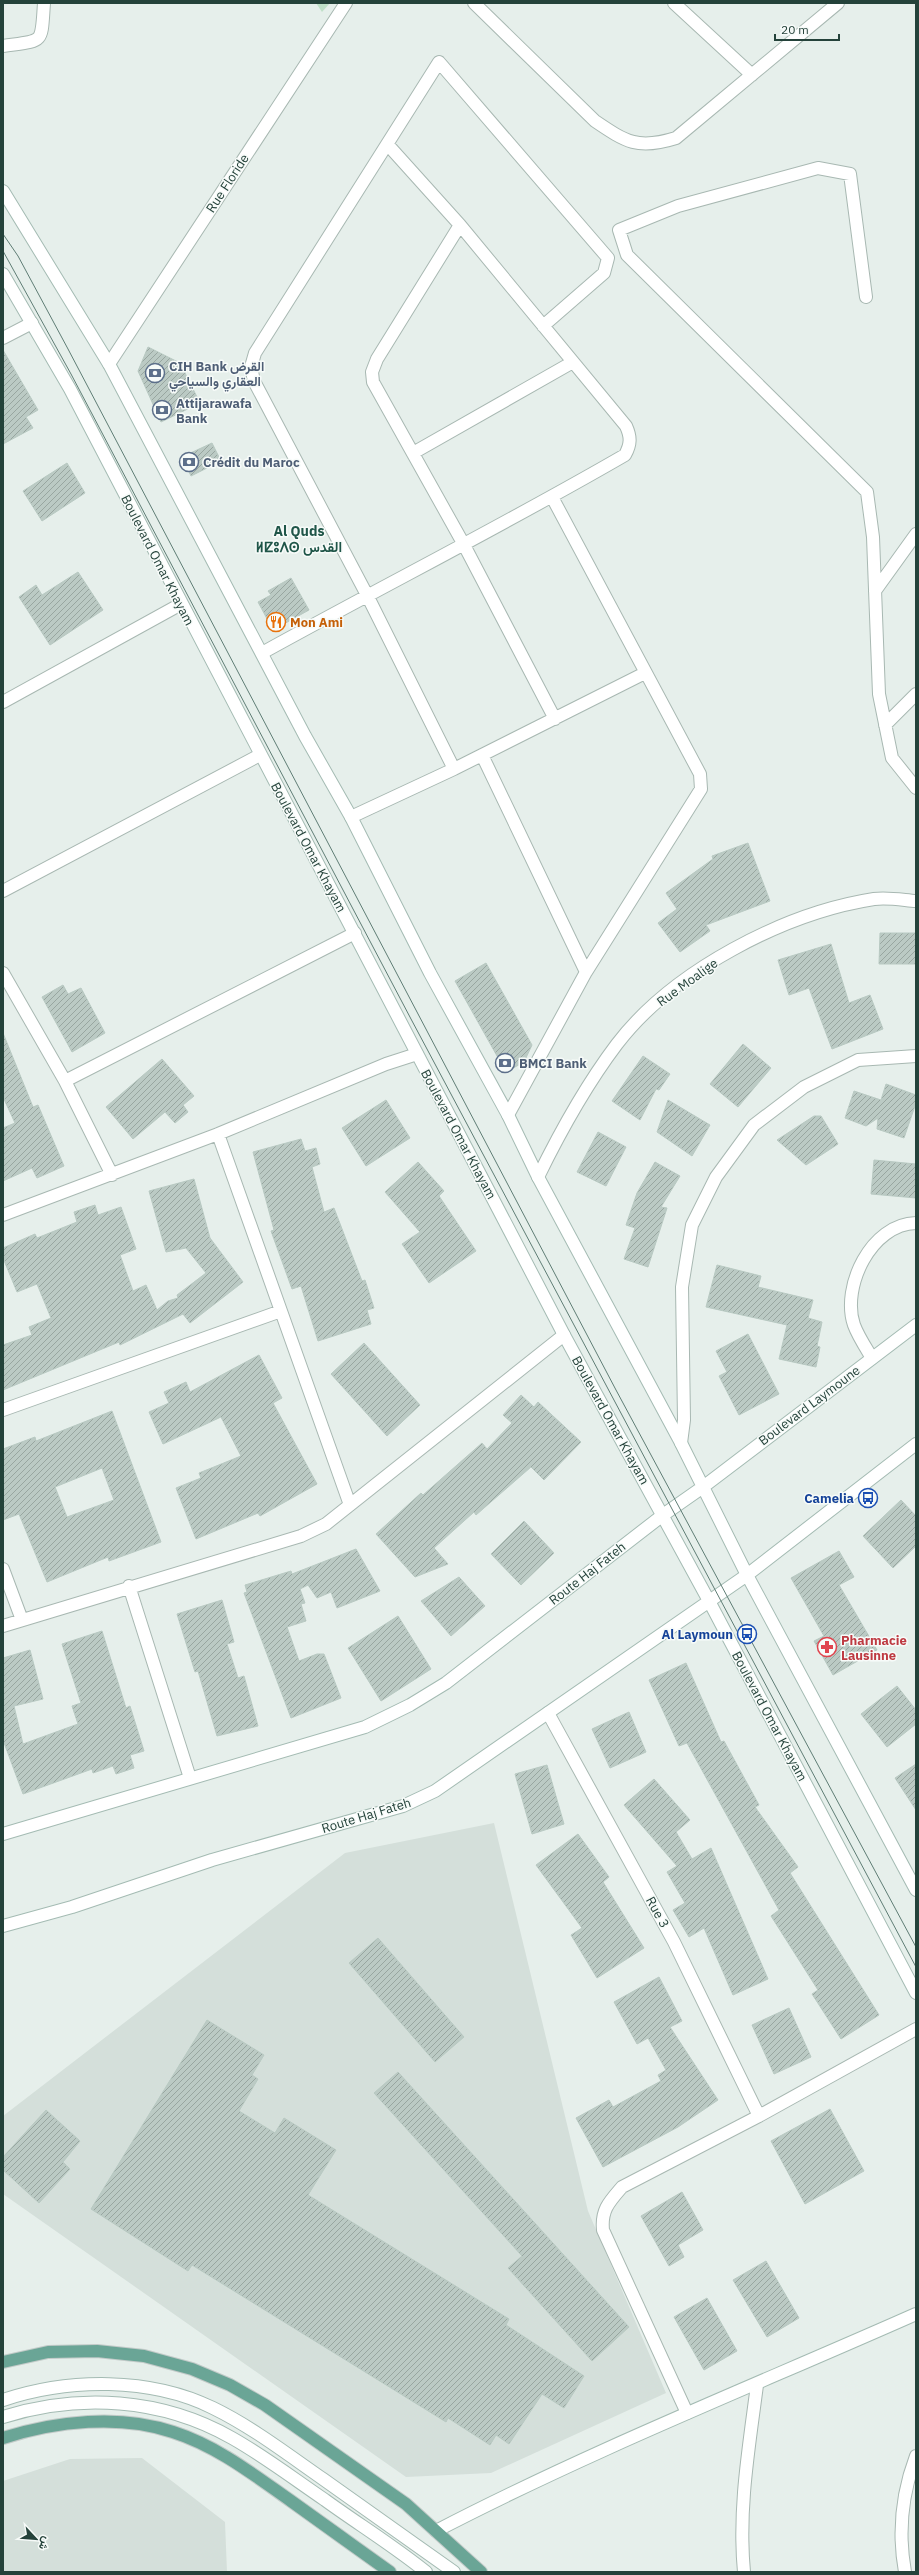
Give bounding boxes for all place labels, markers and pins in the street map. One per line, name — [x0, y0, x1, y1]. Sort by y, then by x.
place label: CIH Bank القرض العقاري والسياحي — [169, 358, 264, 392]
bank icon: CIH Bank القرض العقاري والسياحي — [144, 362, 166, 384]
place label: Attijarawafa Bank — [176, 395, 252, 427]
bank icon: Attijarawafa Bank — [151, 399, 173, 421]
bank icon: Crédit du Maroc — [178, 451, 200, 473]
place label: Crédit du Maroc — [203, 454, 300, 471]
restaurant icon: Mon Ami — [265, 611, 287, 633]
place label: Mon Ami — [290, 614, 343, 631]
bank icon: BMCI Bank — [494, 1052, 516, 1074]
place label: BMCI Bank — [519, 1055, 587, 1072]
bus stop icon: Camelia — [857, 1487, 879, 1509]
place label: Camelia — [804, 1490, 854, 1507]
bus stop icon: Al Laymoun — [736, 1623, 758, 1645]
place label: Al Laymoun — [661, 1626, 733, 1643]
place label: Pharmacie Lausinne — [841, 1632, 907, 1664]
pharmacy icon: Pharmacie Lausinne — [816, 1636, 838, 1658]

